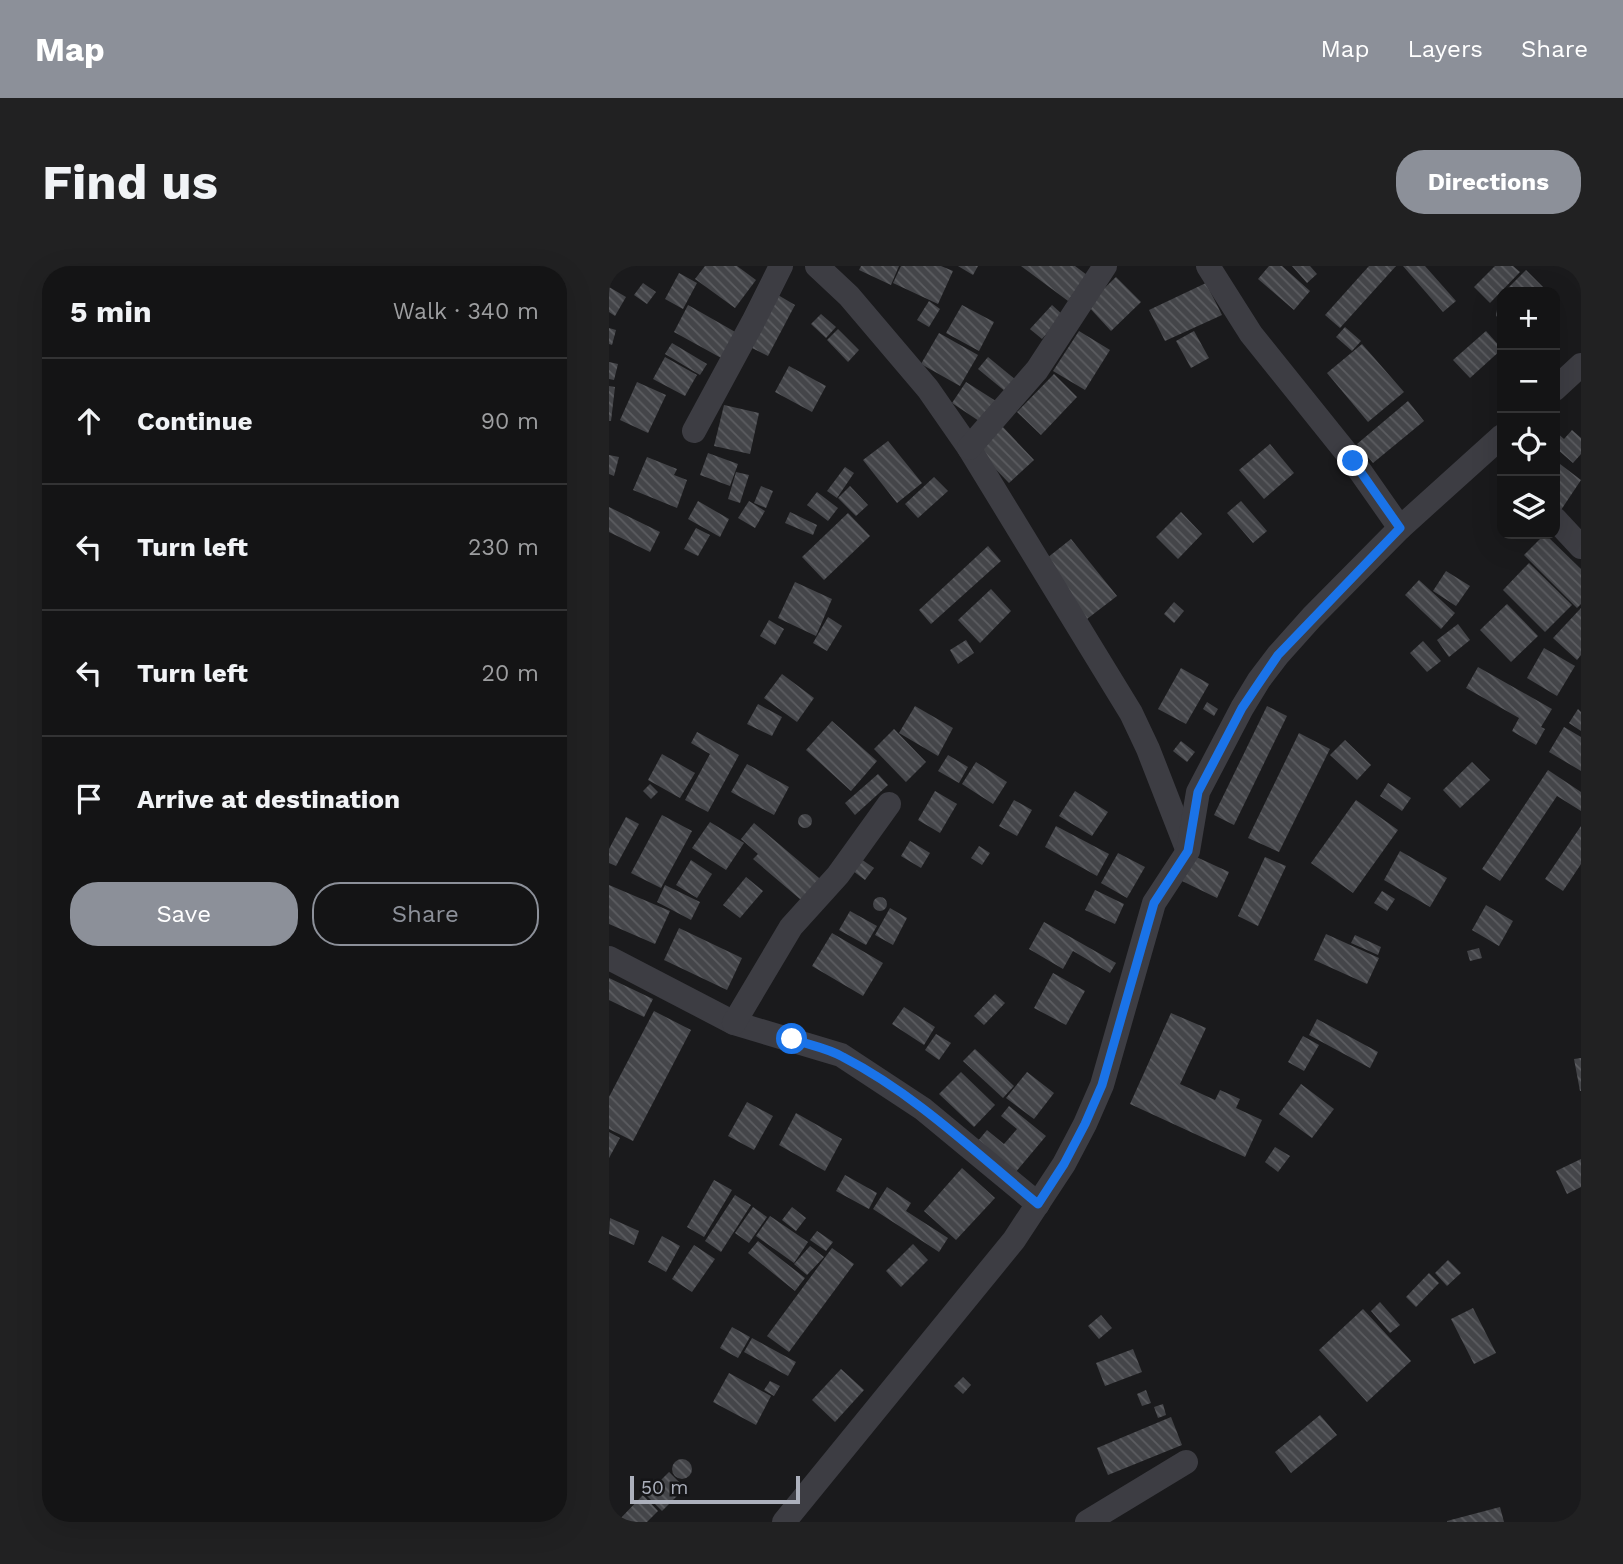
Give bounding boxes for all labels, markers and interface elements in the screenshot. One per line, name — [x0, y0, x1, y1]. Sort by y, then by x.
text: Map — [35, 30, 105, 69]
text: Map — [1321, 35, 1369, 63]
text: Layers — [1407, 35, 1483, 63]
text: Share — [1521, 35, 1588, 63]
button: Directions — [1396, 150, 1581, 214]
text: Find us — [42, 153, 218, 211]
map controls — [1497, 287, 1560, 539]
button: + — [1497, 287, 1560, 350]
text: 5 min — [70, 294, 152, 329]
text: Walk · 340 m — [393, 298, 539, 325]
button: − — [1497, 350, 1560, 413]
icon: ahead — [70, 402, 108, 440]
text: Continue — [137, 406, 253, 436]
text: 90 m — [481, 408, 539, 435]
button: locate — [1497, 413, 1560, 476]
route end — [1337, 445, 1368, 476]
button: layers — [1497, 476, 1560, 539]
icon: left — [70, 528, 108, 566]
text: Turn left — [137, 532, 248, 562]
text: 230 m — [468, 534, 539, 561]
icon: left — [70, 654, 108, 692]
text: Turn left — [137, 658, 248, 688]
text: 20 m — [482, 660, 539, 687]
icon: arrive — [70, 780, 108, 818]
text: Arrive at destination — [137, 784, 400, 814]
button: Save — [70, 882, 298, 946]
button: Share — [312, 882, 539, 946]
route start — [776, 1023, 807, 1054]
scale bar — [630, 1473, 800, 1505]
text: 50 m — [641, 1476, 688, 1499]

